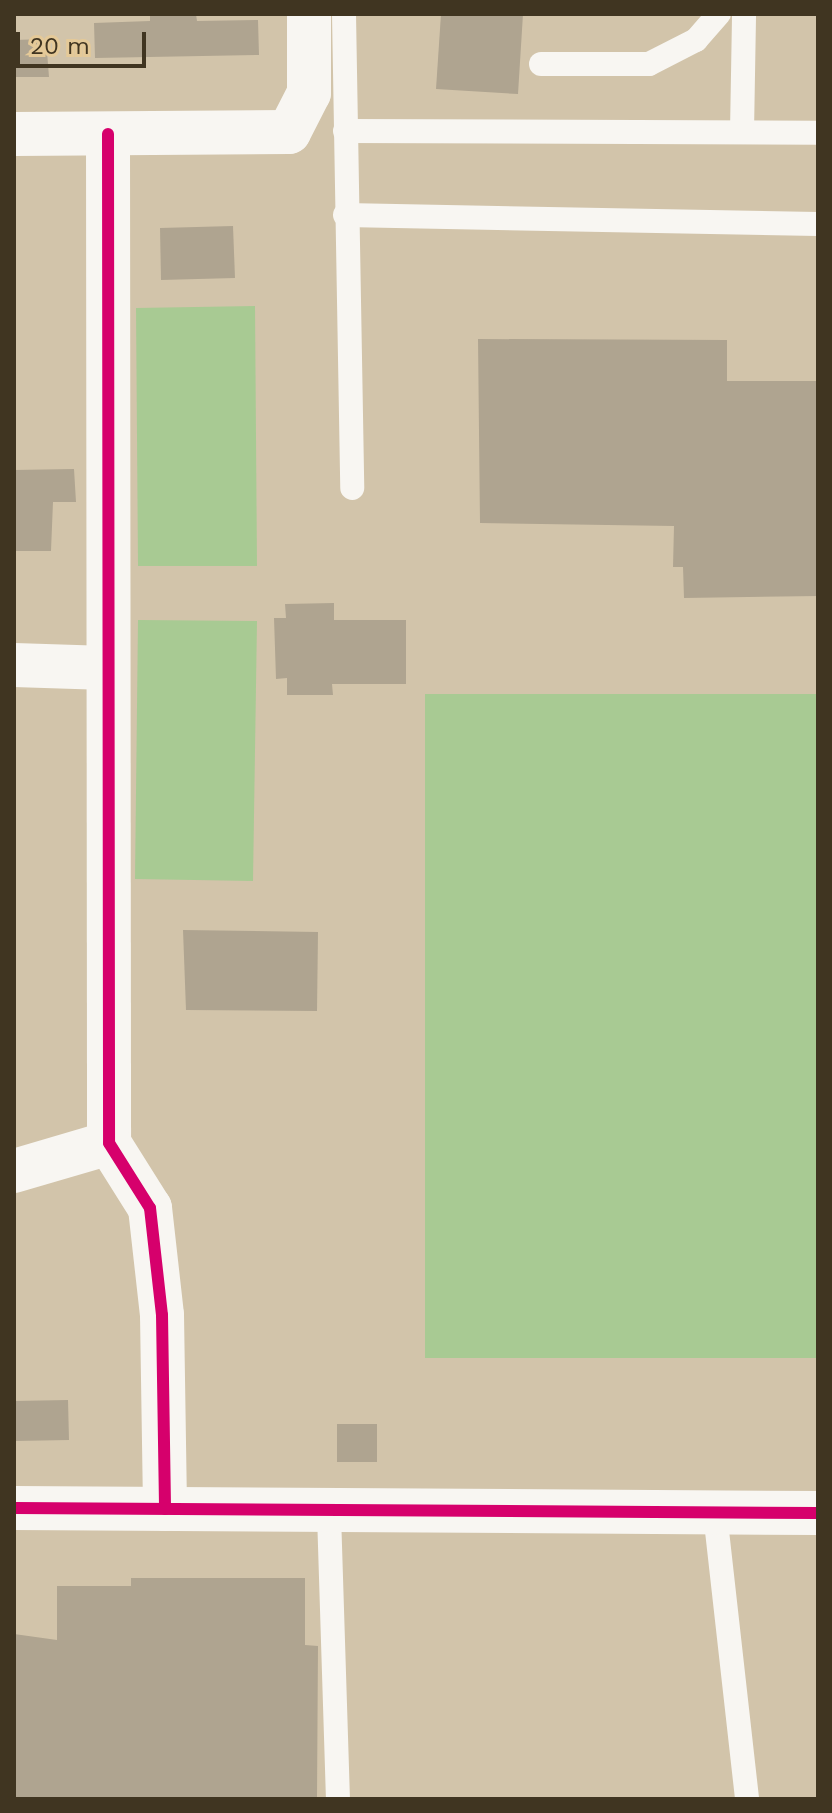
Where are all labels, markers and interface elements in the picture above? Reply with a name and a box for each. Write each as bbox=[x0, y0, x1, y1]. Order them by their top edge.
scale bar bbox=[20, 16, 150, 66]
text: 20 m bbox=[30, 32, 90, 60]

